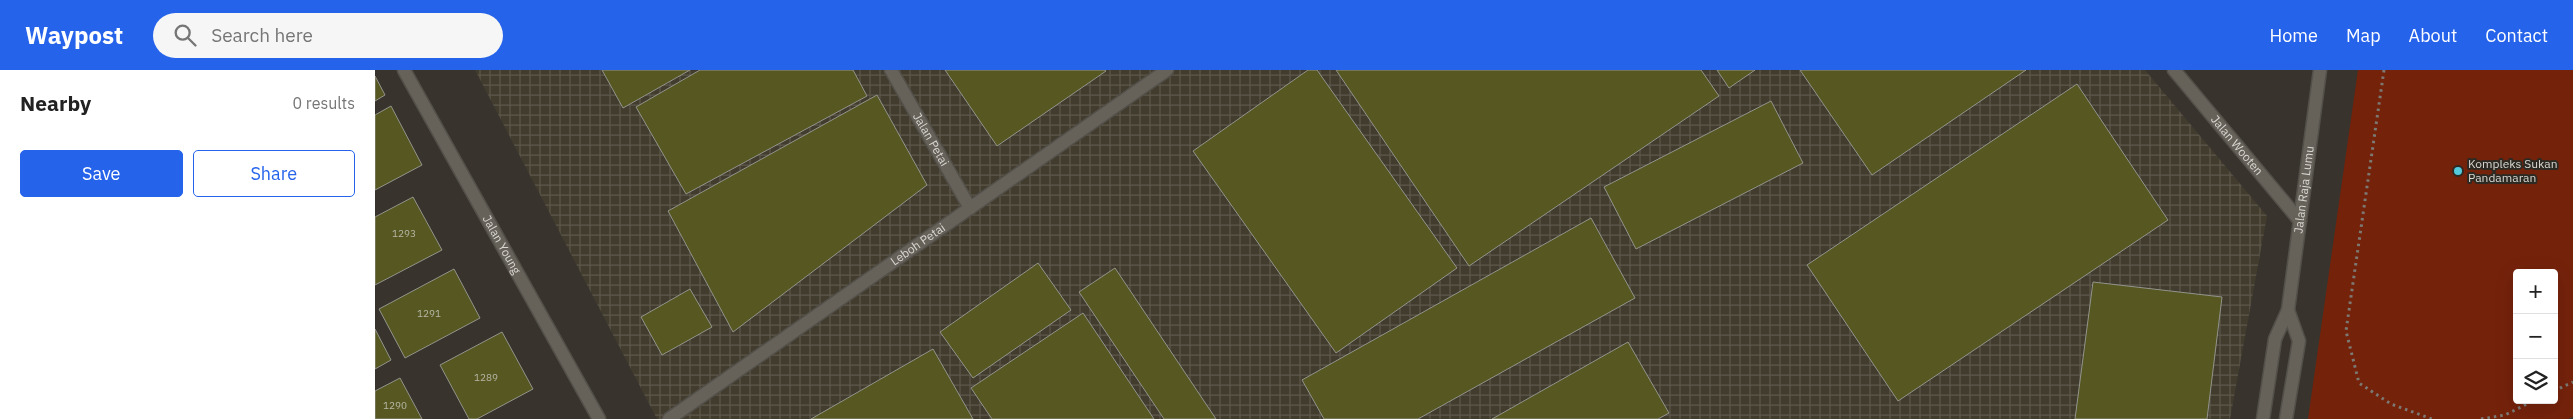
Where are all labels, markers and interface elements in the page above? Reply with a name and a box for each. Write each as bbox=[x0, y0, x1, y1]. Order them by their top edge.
search box bbox=[153, 13, 503, 58]
text: Waypost bbox=[25, 19, 123, 51]
icon: search bbox=[171, 21, 199, 49]
text: Search here bbox=[211, 23, 313, 47]
text: Home bbox=[2270, 24, 2318, 47]
text: Map bbox=[2346, 24, 2381, 47]
text: About bbox=[2409, 24, 2457, 47]
text: Contact bbox=[2485, 24, 2548, 47]
text: Nearby bbox=[20, 89, 91, 117]
text: 0 results bbox=[292, 93, 355, 113]
street label: Jalan Petai bbox=[910, 110, 952, 169]
street label: Jalan Wooten bbox=[2208, 112, 2266, 178]
street label: Jalan Raja Lumu bbox=[2290, 145, 2317, 234]
button: Save bbox=[20, 150, 183, 197]
button: Share bbox=[193, 150, 355, 197]
place label: Kompleks Sukan Pandamaran bbox=[2468, 156, 2557, 185]
marker: Kompleks Sukan Pandamaran bbox=[2452, 165, 2464, 177]
street label: Jalan Young bbox=[480, 212, 525, 277]
street label: Leboh Petai bbox=[887, 220, 948, 268]
house number: 1293 bbox=[392, 227, 416, 240]
map controls bbox=[2513, 269, 2558, 404]
button: + bbox=[2513, 269, 2558, 314]
house number: 1291 bbox=[417, 307, 441, 320]
button: − bbox=[2513, 314, 2558, 359]
button: layers bbox=[2513, 359, 2558, 404]
house number: 1289 bbox=[474, 371, 498, 384]
house number: 1290 bbox=[383, 399, 407, 412]

